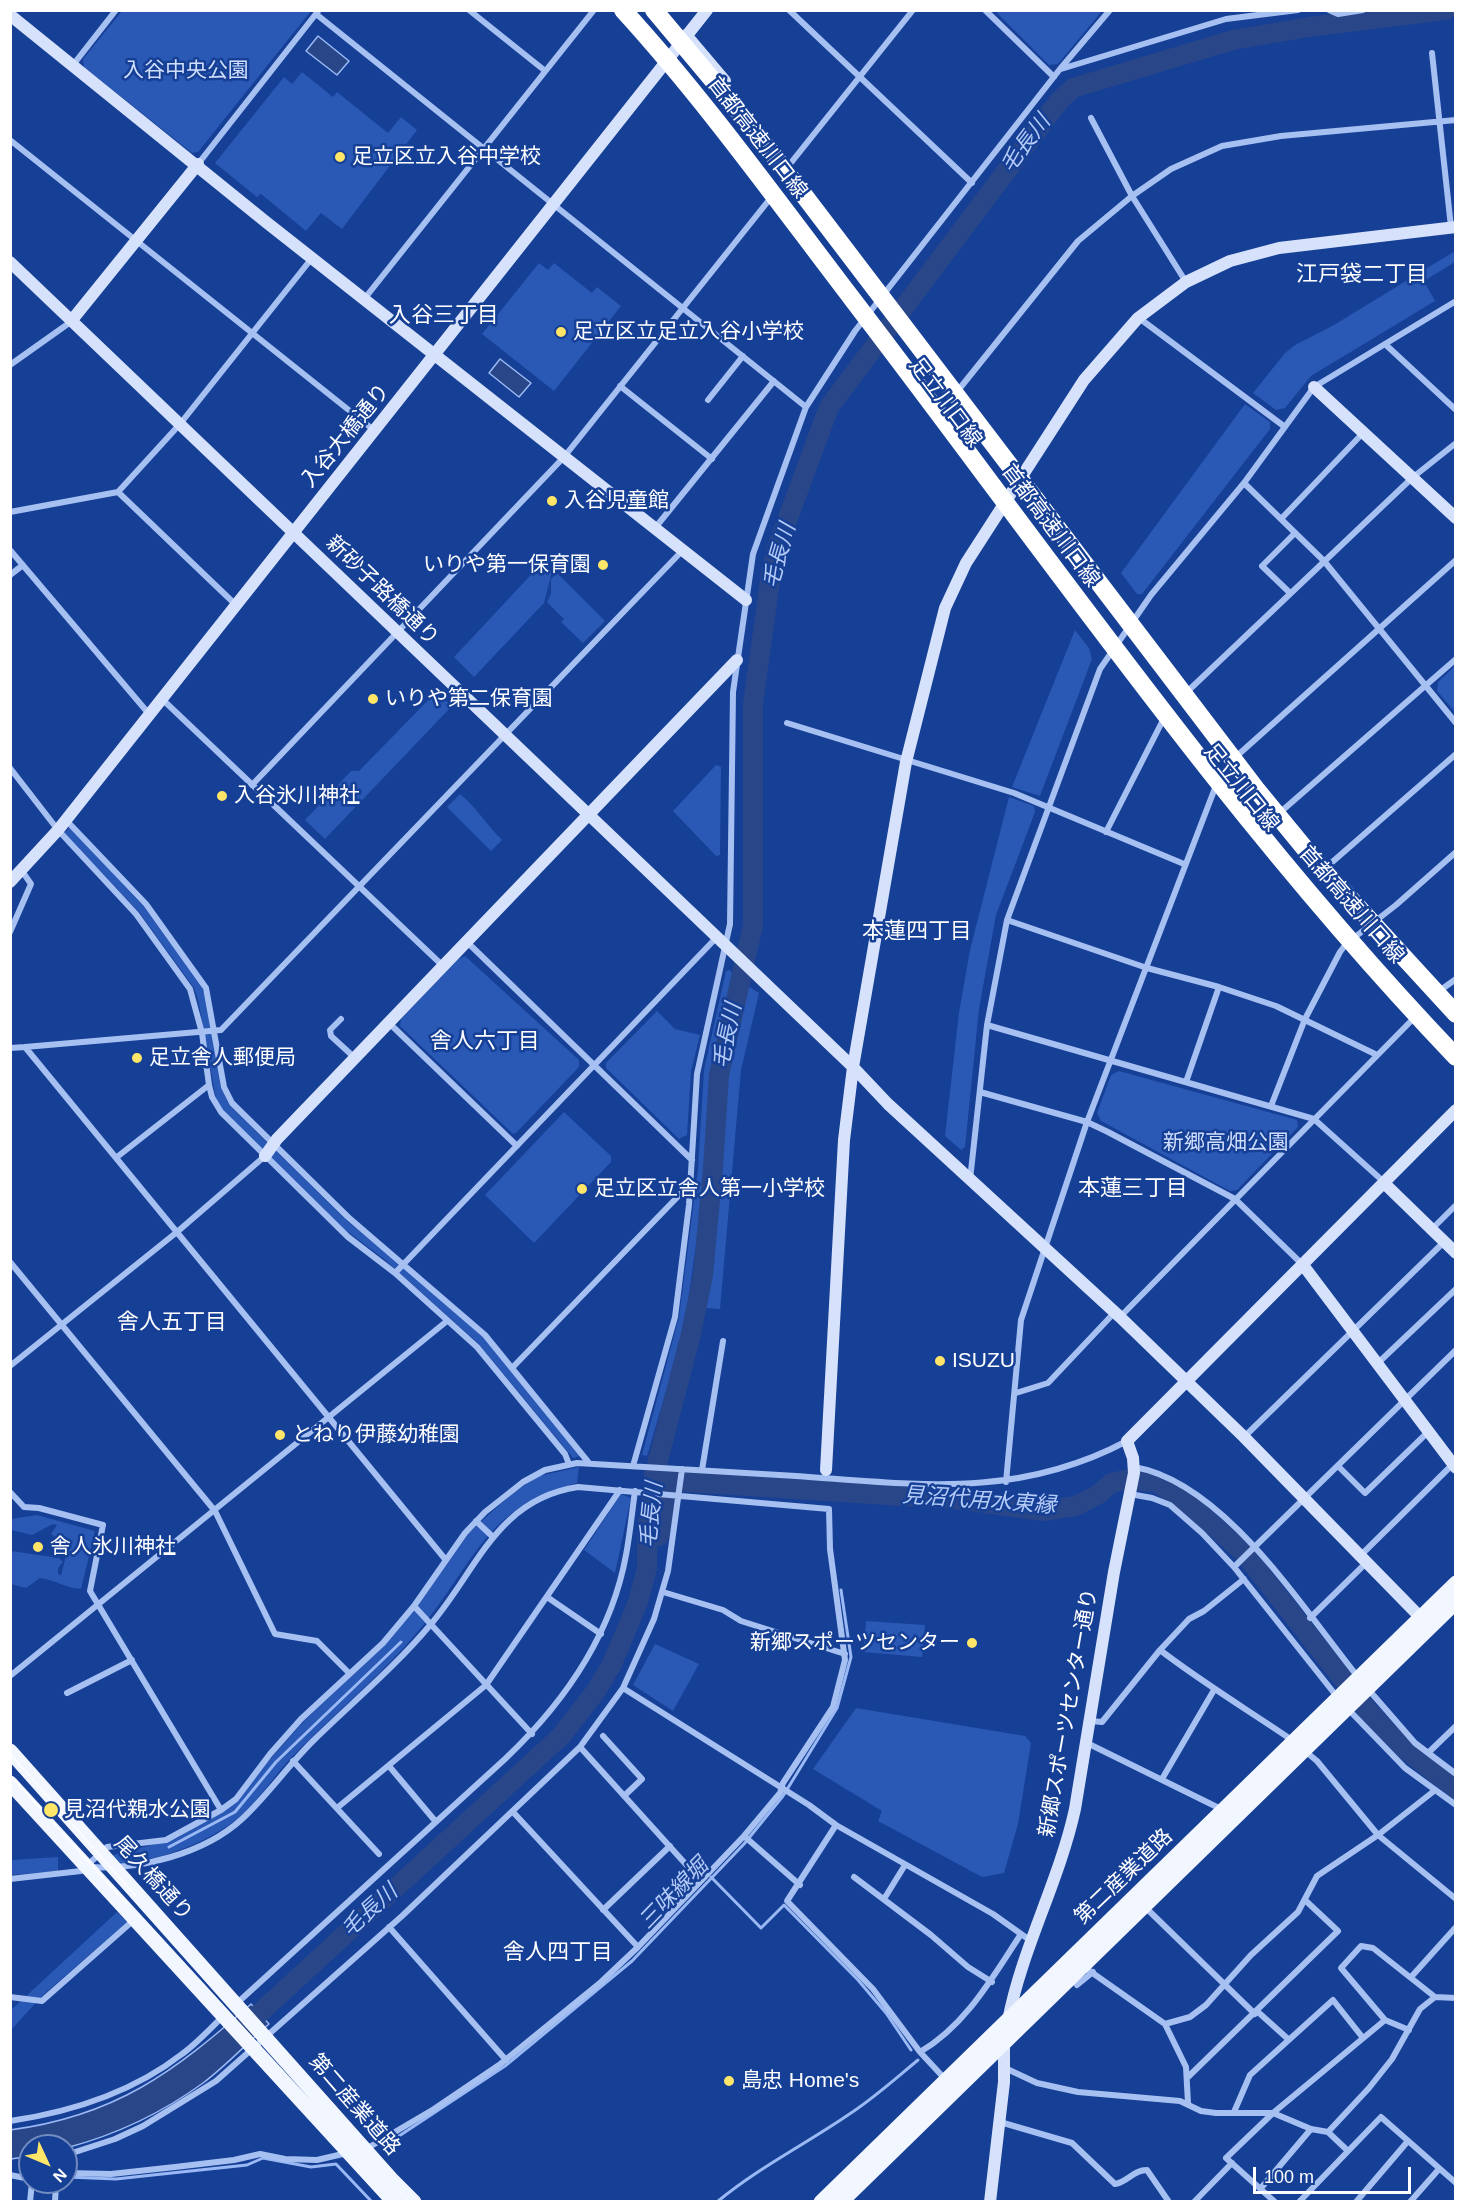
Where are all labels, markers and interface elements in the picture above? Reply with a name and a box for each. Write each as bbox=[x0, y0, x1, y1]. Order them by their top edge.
park label: 入谷中央公園 bbox=[123, 58, 249, 84]
street label: 首都高速川口線 bbox=[702, 72, 812, 204]
water label: 毛長川 bbox=[996, 110, 1056, 178]
place label: 足立区立入谷中学校 bbox=[352, 144, 541, 170]
marker: 足立区立入谷中学校 bbox=[333, 150, 347, 164]
district label: 江戸袋二丁目 bbox=[1296, 262, 1428, 288]
district label: 入谷三丁目 bbox=[389, 303, 499, 329]
place label: 足立区立足立入谷小学校 bbox=[573, 319, 804, 345]
marker: 足立区立足立入谷小学校 bbox=[554, 325, 568, 339]
street label: 足立川口線 bbox=[903, 353, 987, 453]
street label: 入谷大橋通り bbox=[297, 379, 395, 493]
street label: 首都高速川口線 bbox=[996, 460, 1104, 592]
place label: 入谷児童館 bbox=[564, 488, 669, 514]
marker: 入谷児童館 bbox=[545, 494, 559, 508]
water label: 毛長川 bbox=[758, 521, 802, 591]
street label: 新砂子路橋通り bbox=[320, 531, 444, 651]
place label: いりや第一保育園 bbox=[423, 552, 591, 578]
marker: いりや第一保育園 bbox=[596, 558, 610, 572]
place label: いりや第二保育園 bbox=[385, 686, 553, 712]
marker: いりや第二保育園 bbox=[366, 692, 380, 706]
street label: 足立川口線 bbox=[1198, 739, 1284, 837]
place label: 入谷氷川神社 bbox=[234, 783, 360, 809]
marker: 入谷氷川神社 bbox=[215, 789, 229, 803]
street label: 首都高速川口線 bbox=[1293, 841, 1409, 969]
district label: 本蓮四丁目 bbox=[862, 919, 972, 945]
water label: 毛長川 bbox=[708, 1001, 748, 1071]
district label: 舎人六丁目 bbox=[430, 1029, 540, 1055]
place label: 足立舎人郵便局 bbox=[149, 1045, 296, 1071]
marker: 足立舎人郵便局 bbox=[130, 1051, 144, 1065]
park label: 新郷高畑公園 bbox=[1163, 1130, 1289, 1156]
place label: 足立区立舎人第一小学校 bbox=[594, 1176, 825, 1202]
district label: 本蓮三丁目 bbox=[1078, 1176, 1188, 1202]
marker: 足立区立舎人第一小学校 bbox=[575, 1182, 589, 1196]
district label: 舎人五丁目 bbox=[117, 1310, 227, 1336]
place label: ISUZU bbox=[952, 1348, 1015, 1374]
marker: ISUZU bbox=[933, 1354, 947, 1368]
place label: とねり伊藤幼稚園 bbox=[292, 1422, 460, 1448]
marker: とねり伊藤幼稚園 bbox=[273, 1428, 287, 1442]
water label: 毛長川 bbox=[635, 1481, 669, 1549]
water label: 見沼代用水東縁 bbox=[901, 1482, 1057, 1520]
place label: 舎人氷川神社 bbox=[50, 1534, 176, 1560]
marker: 舎人氷川神社 bbox=[31, 1540, 45, 1554]
street label: 新郷スポーツセンター通り bbox=[1035, 1587, 1103, 1839]
place label: 新郷スポーツセンター bbox=[750, 1630, 960, 1656]
marker: 新郷スポーツセンター bbox=[965, 1636, 979, 1650]
place label: 見沼代親水公園 bbox=[64, 1797, 211, 1823]
marker: 見沼代親水公園 bbox=[42, 1801, 60, 1819]
street label: 第二産業道路 bbox=[1070, 1824, 1178, 1930]
street label: 尾久橋通り bbox=[109, 1832, 197, 1926]
water label: 三味線堀 bbox=[634, 1853, 714, 1935]
water label: 毛長川 bbox=[337, 1879, 403, 1943]
district label: 舎人四丁目 bbox=[503, 1940, 613, 1966]
street label: 第二産業道路 bbox=[303, 2049, 405, 2161]
place label: 島忠 Home's bbox=[741, 2068, 859, 2094]
marker: 島忠 Home's bbox=[722, 2074, 736, 2088]
north arrow bbox=[18, 2134, 78, 2194]
scale bar bbox=[1256, 2155, 1414, 2193]
text: N bbox=[50, 2165, 70, 2186]
text: 100 m bbox=[1264, 2167, 1314, 2187]

